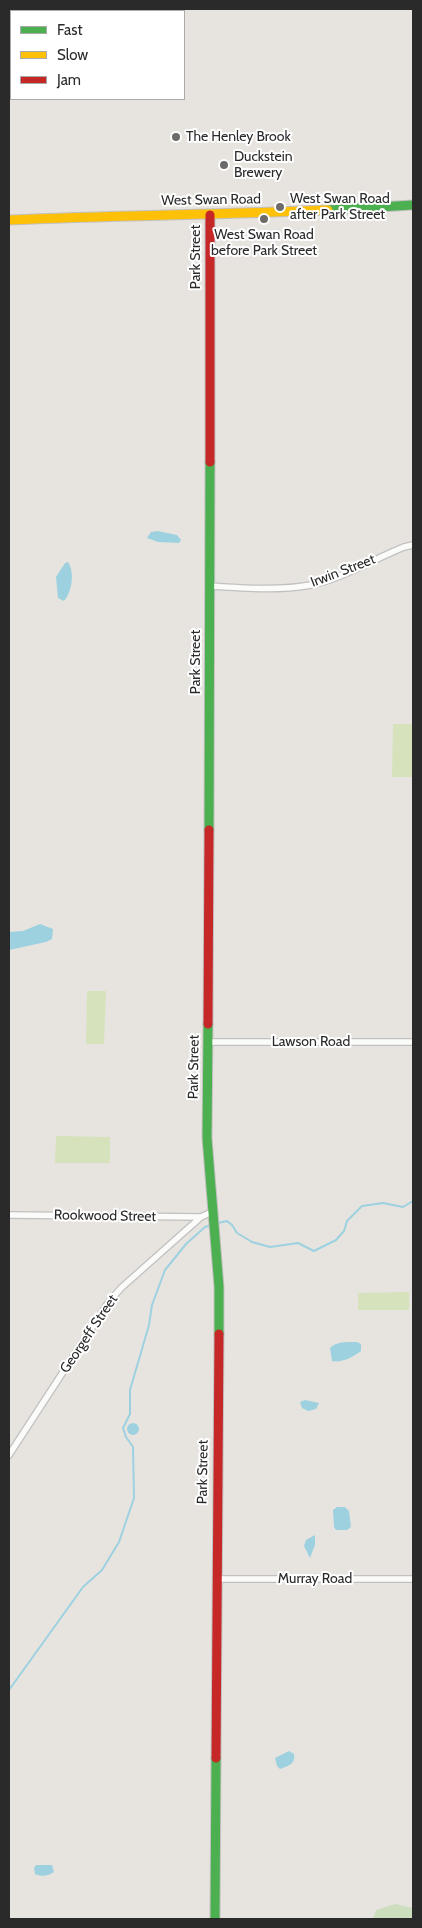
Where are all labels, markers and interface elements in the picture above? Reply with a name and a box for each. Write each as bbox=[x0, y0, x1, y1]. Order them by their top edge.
legend bbox=[10, 10, 185, 100]
text: Fast bbox=[57, 21, 82, 39]
text: Slow bbox=[57, 46, 88, 64]
text: Jam bbox=[57, 71, 81, 89]
place label: The Henley Brook bbox=[186, 129, 291, 145]
marker: The Henley Brook bbox=[170, 131, 182, 143]
place label: Duckstein Brewery bbox=[234, 149, 292, 182]
marker: Duckstein Brewery bbox=[218, 159, 230, 171]
street label: West Swan Road bbox=[161, 191, 261, 209]
place label: West Swan Road after Park Street bbox=[290, 191, 390, 223]
marker: West Swan Road after Park Street bbox=[274, 201, 286, 213]
marker: West Swan Road before Park Street bbox=[258, 213, 270, 225]
street label: Park Street bbox=[188, 225, 204, 289]
place label: West Swan Road before Park Street bbox=[211, 227, 317, 260]
street label: Irwin Street bbox=[308, 551, 378, 591]
street label: Park Street bbox=[188, 630, 204, 694]
street label: Lawson Road bbox=[272, 1034, 350, 1050]
street label: Park Street bbox=[185, 1035, 203, 1099]
street label: Rookwood Street bbox=[54, 1207, 156, 1225]
street label: Georgeff Street bbox=[57, 1292, 121, 1376]
street label: Park Street bbox=[194, 1440, 212, 1504]
street label: Murray Road bbox=[278, 1571, 352, 1587]

